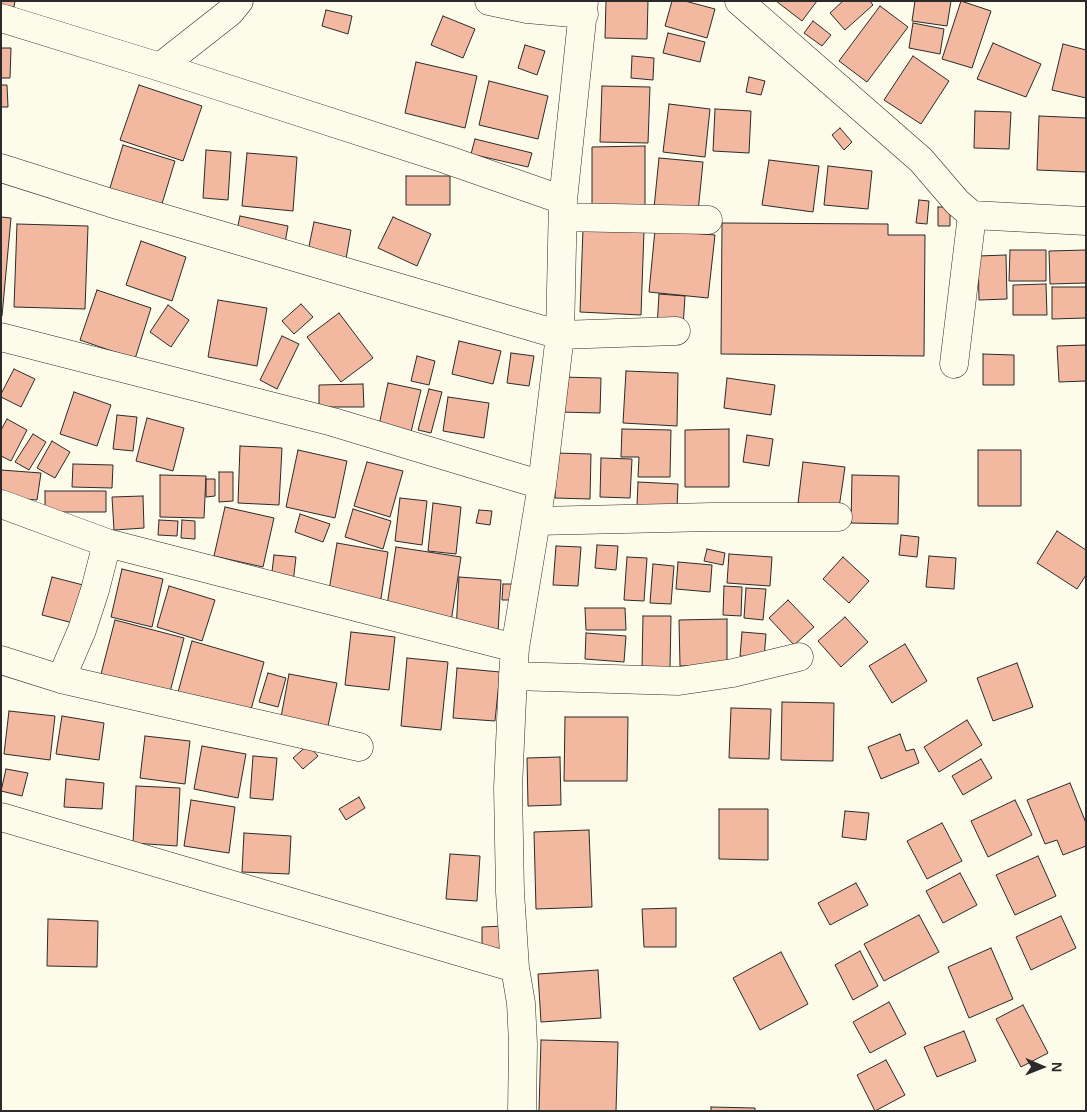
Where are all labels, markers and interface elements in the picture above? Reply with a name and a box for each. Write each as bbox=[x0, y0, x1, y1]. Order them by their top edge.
north arrow bbox=[1017, 1042, 1067, 1092]
text: N bbox=[1049, 1062, 1065, 1072]

